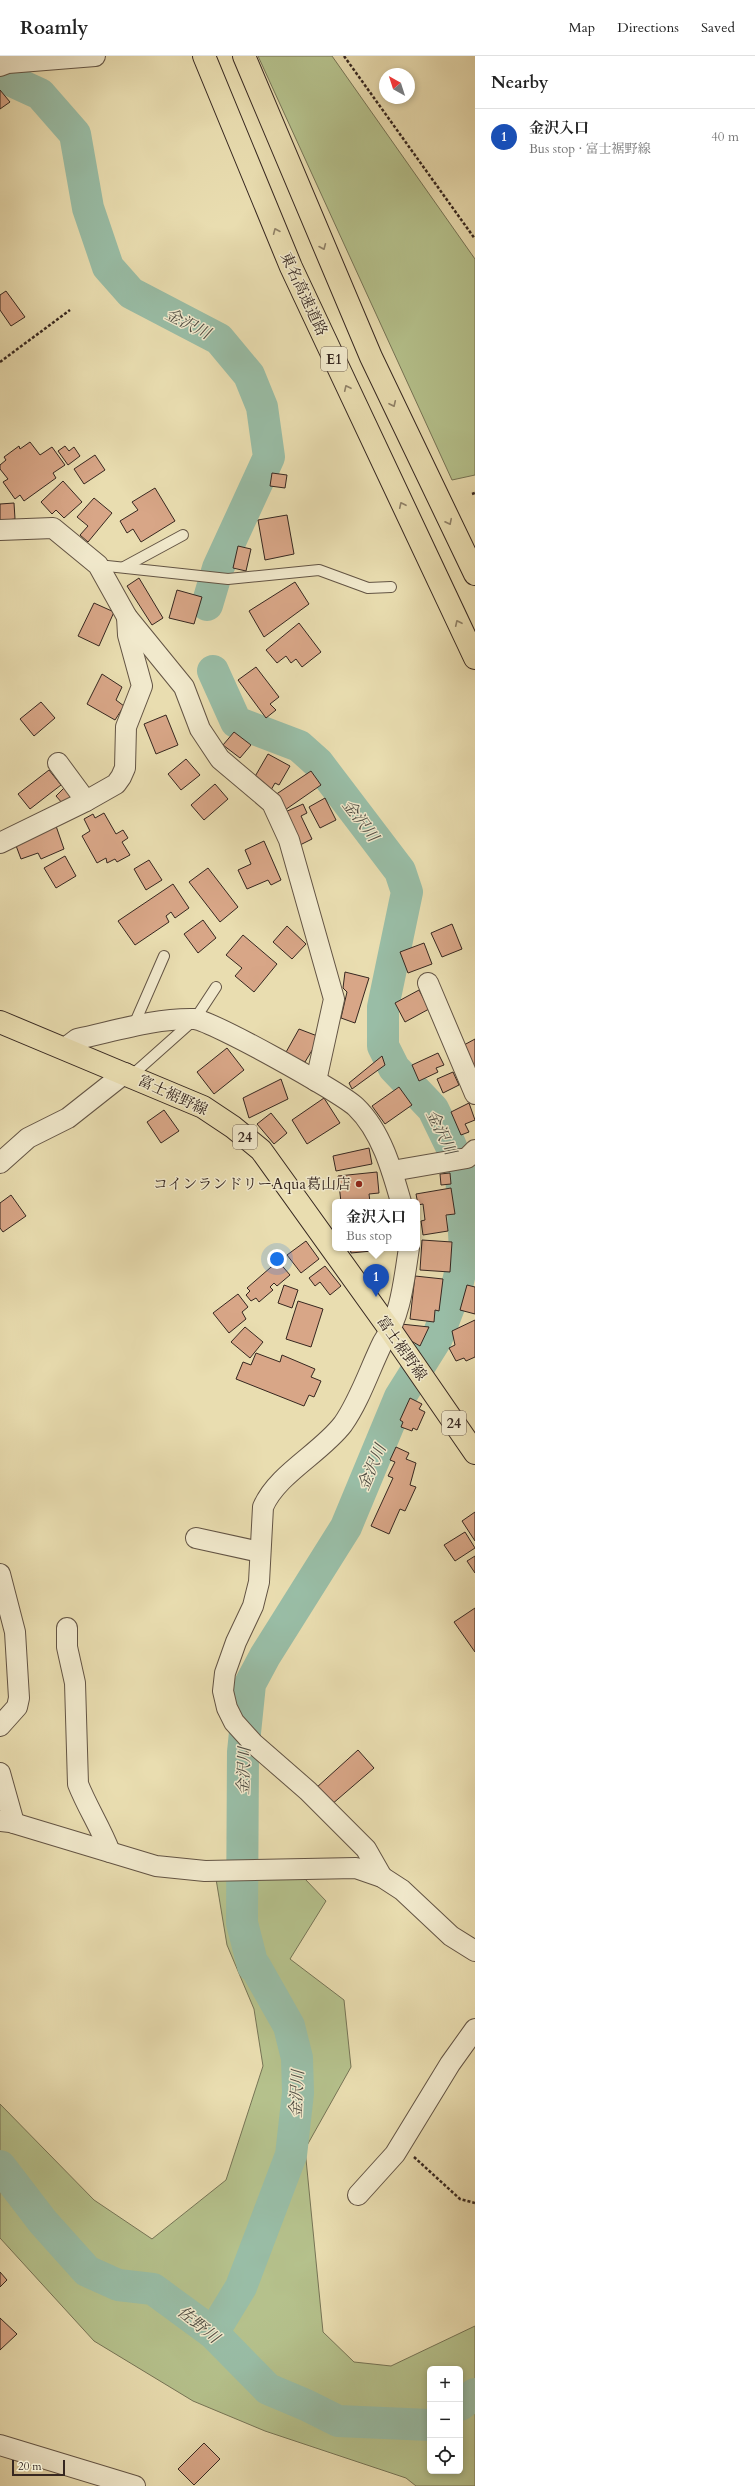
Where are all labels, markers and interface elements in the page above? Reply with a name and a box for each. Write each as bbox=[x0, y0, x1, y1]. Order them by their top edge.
text: Roamly bbox=[20, 15, 88, 41]
text: Map bbox=[569, 18, 595, 37]
text: Directions bbox=[617, 18, 679, 37]
text: Saved bbox=[701, 18, 735, 37]
north arrow bbox=[379, 68, 415, 104]
text: Nearby bbox=[491, 71, 548, 94]
text: 金沢入口 bbox=[529, 118, 589, 138]
text: 1 bbox=[501, 128, 507, 146]
text: 40 m bbox=[711, 128, 739, 146]
text: Bus stop · 富士裾野線 bbox=[529, 140, 651, 158]
one-way arrow bbox=[272, 228, 280, 235]
one-way arrow bbox=[319, 243, 327, 250]
street label: 東名高速道路 bbox=[276, 249, 332, 339]
water label: 金沢川 bbox=[161, 303, 216, 345]
road number: E1 bbox=[321, 347, 347, 371]
one-way arrow bbox=[344, 384, 352, 392]
one-way arrow bbox=[388, 400, 396, 407]
one-way arrow bbox=[399, 502, 407, 510]
one-way arrow bbox=[444, 517, 452, 525]
one-way arrow bbox=[455, 620, 463, 627]
water label: 金沢川 bbox=[337, 795, 385, 848]
street label: 富士裾野線 bbox=[135, 1070, 211, 1120]
water label: 金沢川 bbox=[421, 1106, 462, 1161]
road number: 24 bbox=[233, 1125, 257, 1149]
place label: コインランドリーAqua葛山店 bbox=[153, 1174, 351, 1194]
marker: コインランドリーAqua葛山店 bbox=[354, 1179, 364, 1189]
popup bbox=[332, 1199, 420, 1251]
text: 金沢入口 bbox=[346, 1207, 406, 1227]
text: Bus stop bbox=[346, 1227, 392, 1245]
your location bbox=[267, 1249, 287, 1269]
pin: 1 bbox=[363, 1264, 389, 1297]
street label: 富士裾野線 bbox=[372, 1312, 432, 1384]
road number: 24 bbox=[442, 1411, 466, 1435]
water label: 金沢川 bbox=[352, 1439, 392, 1494]
water label: 金沢川 bbox=[232, 1745, 256, 1795]
water label: 金沢川 bbox=[285, 2068, 309, 2119]
water label: 佐野川 bbox=[173, 2301, 225, 2350]
map controls bbox=[427, 2366, 463, 2474]
button: + bbox=[427, 2366, 463, 2402]
button: − bbox=[427, 2402, 463, 2438]
button: locate bbox=[427, 2438, 463, 2474]
scale bar bbox=[12, 2458, 65, 2477]
text: 20 m bbox=[18, 2459, 42, 2474]

